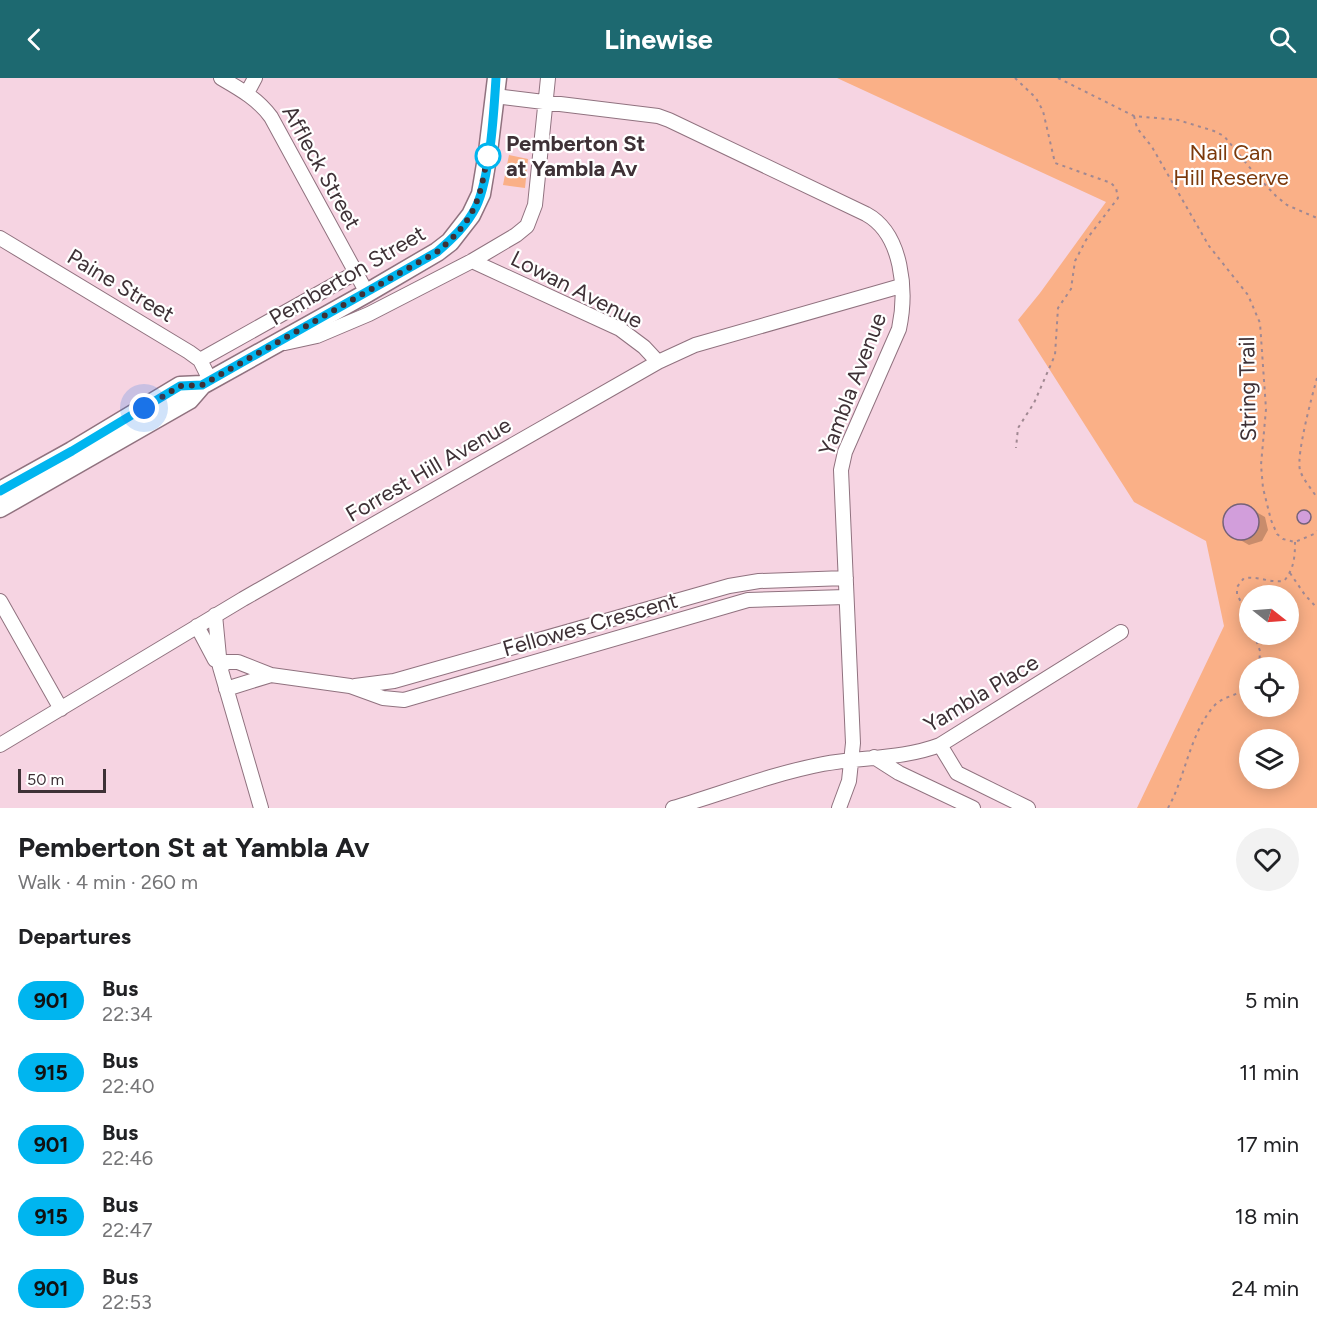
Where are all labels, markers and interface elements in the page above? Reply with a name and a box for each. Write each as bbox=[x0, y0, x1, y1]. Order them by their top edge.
icon: back bbox=[18, 23, 51, 56]
text: Linewise bbox=[604, 23, 713, 56]
icon: search bbox=[1266, 23, 1299, 56]
street label: Affleck Street bbox=[276, 101, 367, 234]
place label: Pemberton St at Yambla Av bbox=[506, 130, 646, 182]
park label: Nail Can Hill Reserve bbox=[1173, 139, 1289, 191]
marker: Pemberton St at Yambla Av bbox=[475, 143, 501, 169]
street label: Pemberton Street bbox=[264, 220, 430, 331]
street label: Paine Street bbox=[62, 243, 179, 328]
street label: Lowan Avenue bbox=[506, 245, 647, 334]
street label: Yambla Avenue bbox=[813, 309, 892, 459]
street label: String Trail bbox=[1233, 336, 1262, 442]
your location bbox=[129, 393, 159, 423]
street label: Forrest Hill Avenue bbox=[341, 411, 516, 528]
north arrow bbox=[1239, 585, 1299, 645]
map controls bbox=[1239, 585, 1299, 789]
street label: Fellowes Crescent bbox=[500, 587, 681, 662]
street label: Yambla Place bbox=[919, 649, 1044, 738]
button: locate bbox=[1239, 657, 1299, 717]
button: layers bbox=[1239, 729, 1299, 789]
scale bar bbox=[18, 766, 106, 794]
text: 50 m bbox=[27, 770, 64, 789]
button: heart bbox=[1236, 828, 1299, 891]
text: Pemberton St at Yambla Av bbox=[18, 830, 370, 864]
text: Walk · 4 min · 260 m bbox=[18, 870, 198, 894]
text: Departures bbox=[18, 923, 131, 950]
text: Bus bbox=[102, 975, 138, 1002]
text: 5 min bbox=[1245, 987, 1299, 1014]
text: 901 bbox=[34, 988, 68, 1013]
text: 22:34 bbox=[102, 1002, 153, 1026]
text: Bus bbox=[102, 1047, 138, 1074]
text: 11 min bbox=[1239, 1059, 1299, 1086]
text: 915 bbox=[34, 1060, 68, 1085]
text: 22:40 bbox=[102, 1074, 155, 1098]
text: Bus bbox=[102, 1119, 138, 1146]
text: 17 min bbox=[1237, 1131, 1299, 1158]
text: 901 bbox=[34, 1132, 68, 1157]
text: 22:46 bbox=[102, 1146, 153, 1170]
text: Bus bbox=[102, 1191, 138, 1218]
text: 18 min bbox=[1235, 1203, 1299, 1230]
text: 915 bbox=[34, 1204, 68, 1229]
text: 22:47 bbox=[102, 1218, 153, 1242]
text: Bus bbox=[102, 1263, 138, 1290]
text: 24 min bbox=[1232, 1275, 1299, 1302]
text: 901 bbox=[34, 1276, 68, 1301]
text: 22:53 bbox=[102, 1290, 152, 1314]

